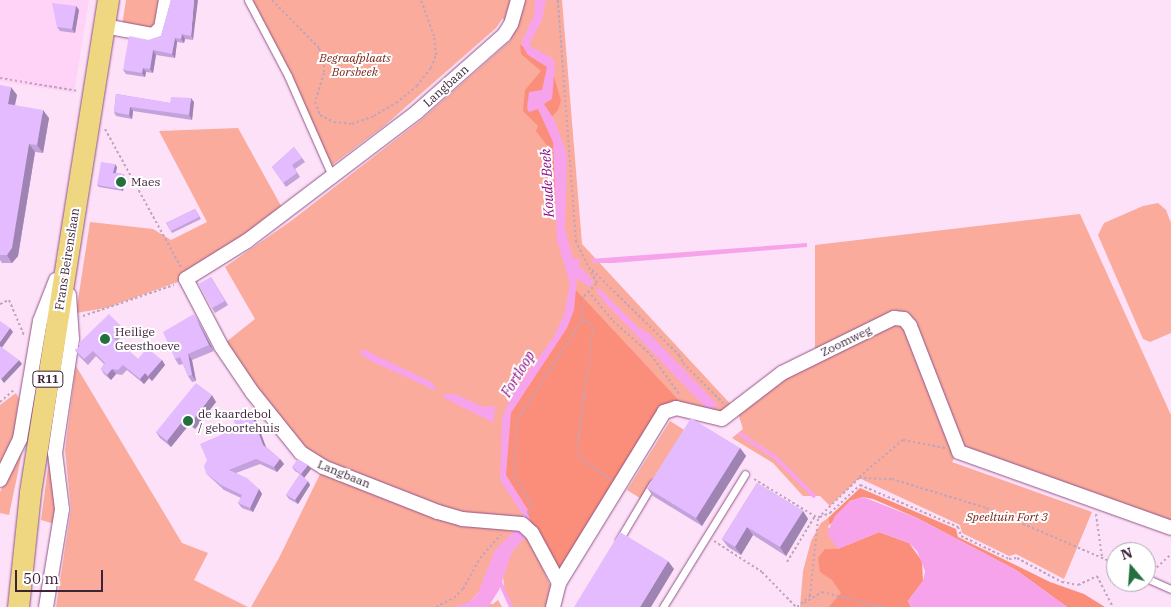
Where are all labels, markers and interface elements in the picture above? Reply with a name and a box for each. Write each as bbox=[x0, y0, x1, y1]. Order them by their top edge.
park label: Begraafplaats Borsbeek bbox=[319, 51, 391, 79]
street label: Langbaan bbox=[420, 62, 472, 110]
water label: Koude Beek bbox=[537, 148, 557, 218]
place label: Maes bbox=[131, 175, 160, 189]
marker: Maes bbox=[115, 176, 127, 188]
street label: Frans Beirenslaan bbox=[52, 207, 82, 311]
street label: Zoomweg bbox=[818, 323, 874, 359]
place label: Heilige Geesthoeve bbox=[115, 325, 180, 353]
marker: Heilige Geesthoeve bbox=[99, 333, 111, 345]
water label: Fortloop bbox=[498, 348, 538, 400]
road number: R11 bbox=[32, 370, 64, 388]
place label: de kaardebol / geboortehuis bbox=[198, 407, 280, 435]
marker: de kaardebol / geboortehuis bbox=[182, 415, 194, 427]
street label: Langbaan bbox=[315, 457, 373, 491]
park label: Speeltuin Fort 3 bbox=[966, 510, 1048, 524]
north arrow bbox=[1106, 542, 1156, 592]
text: N bbox=[1119, 543, 1135, 564]
scale bar bbox=[18, 560, 105, 592]
text: 50 m bbox=[23, 569, 59, 588]

